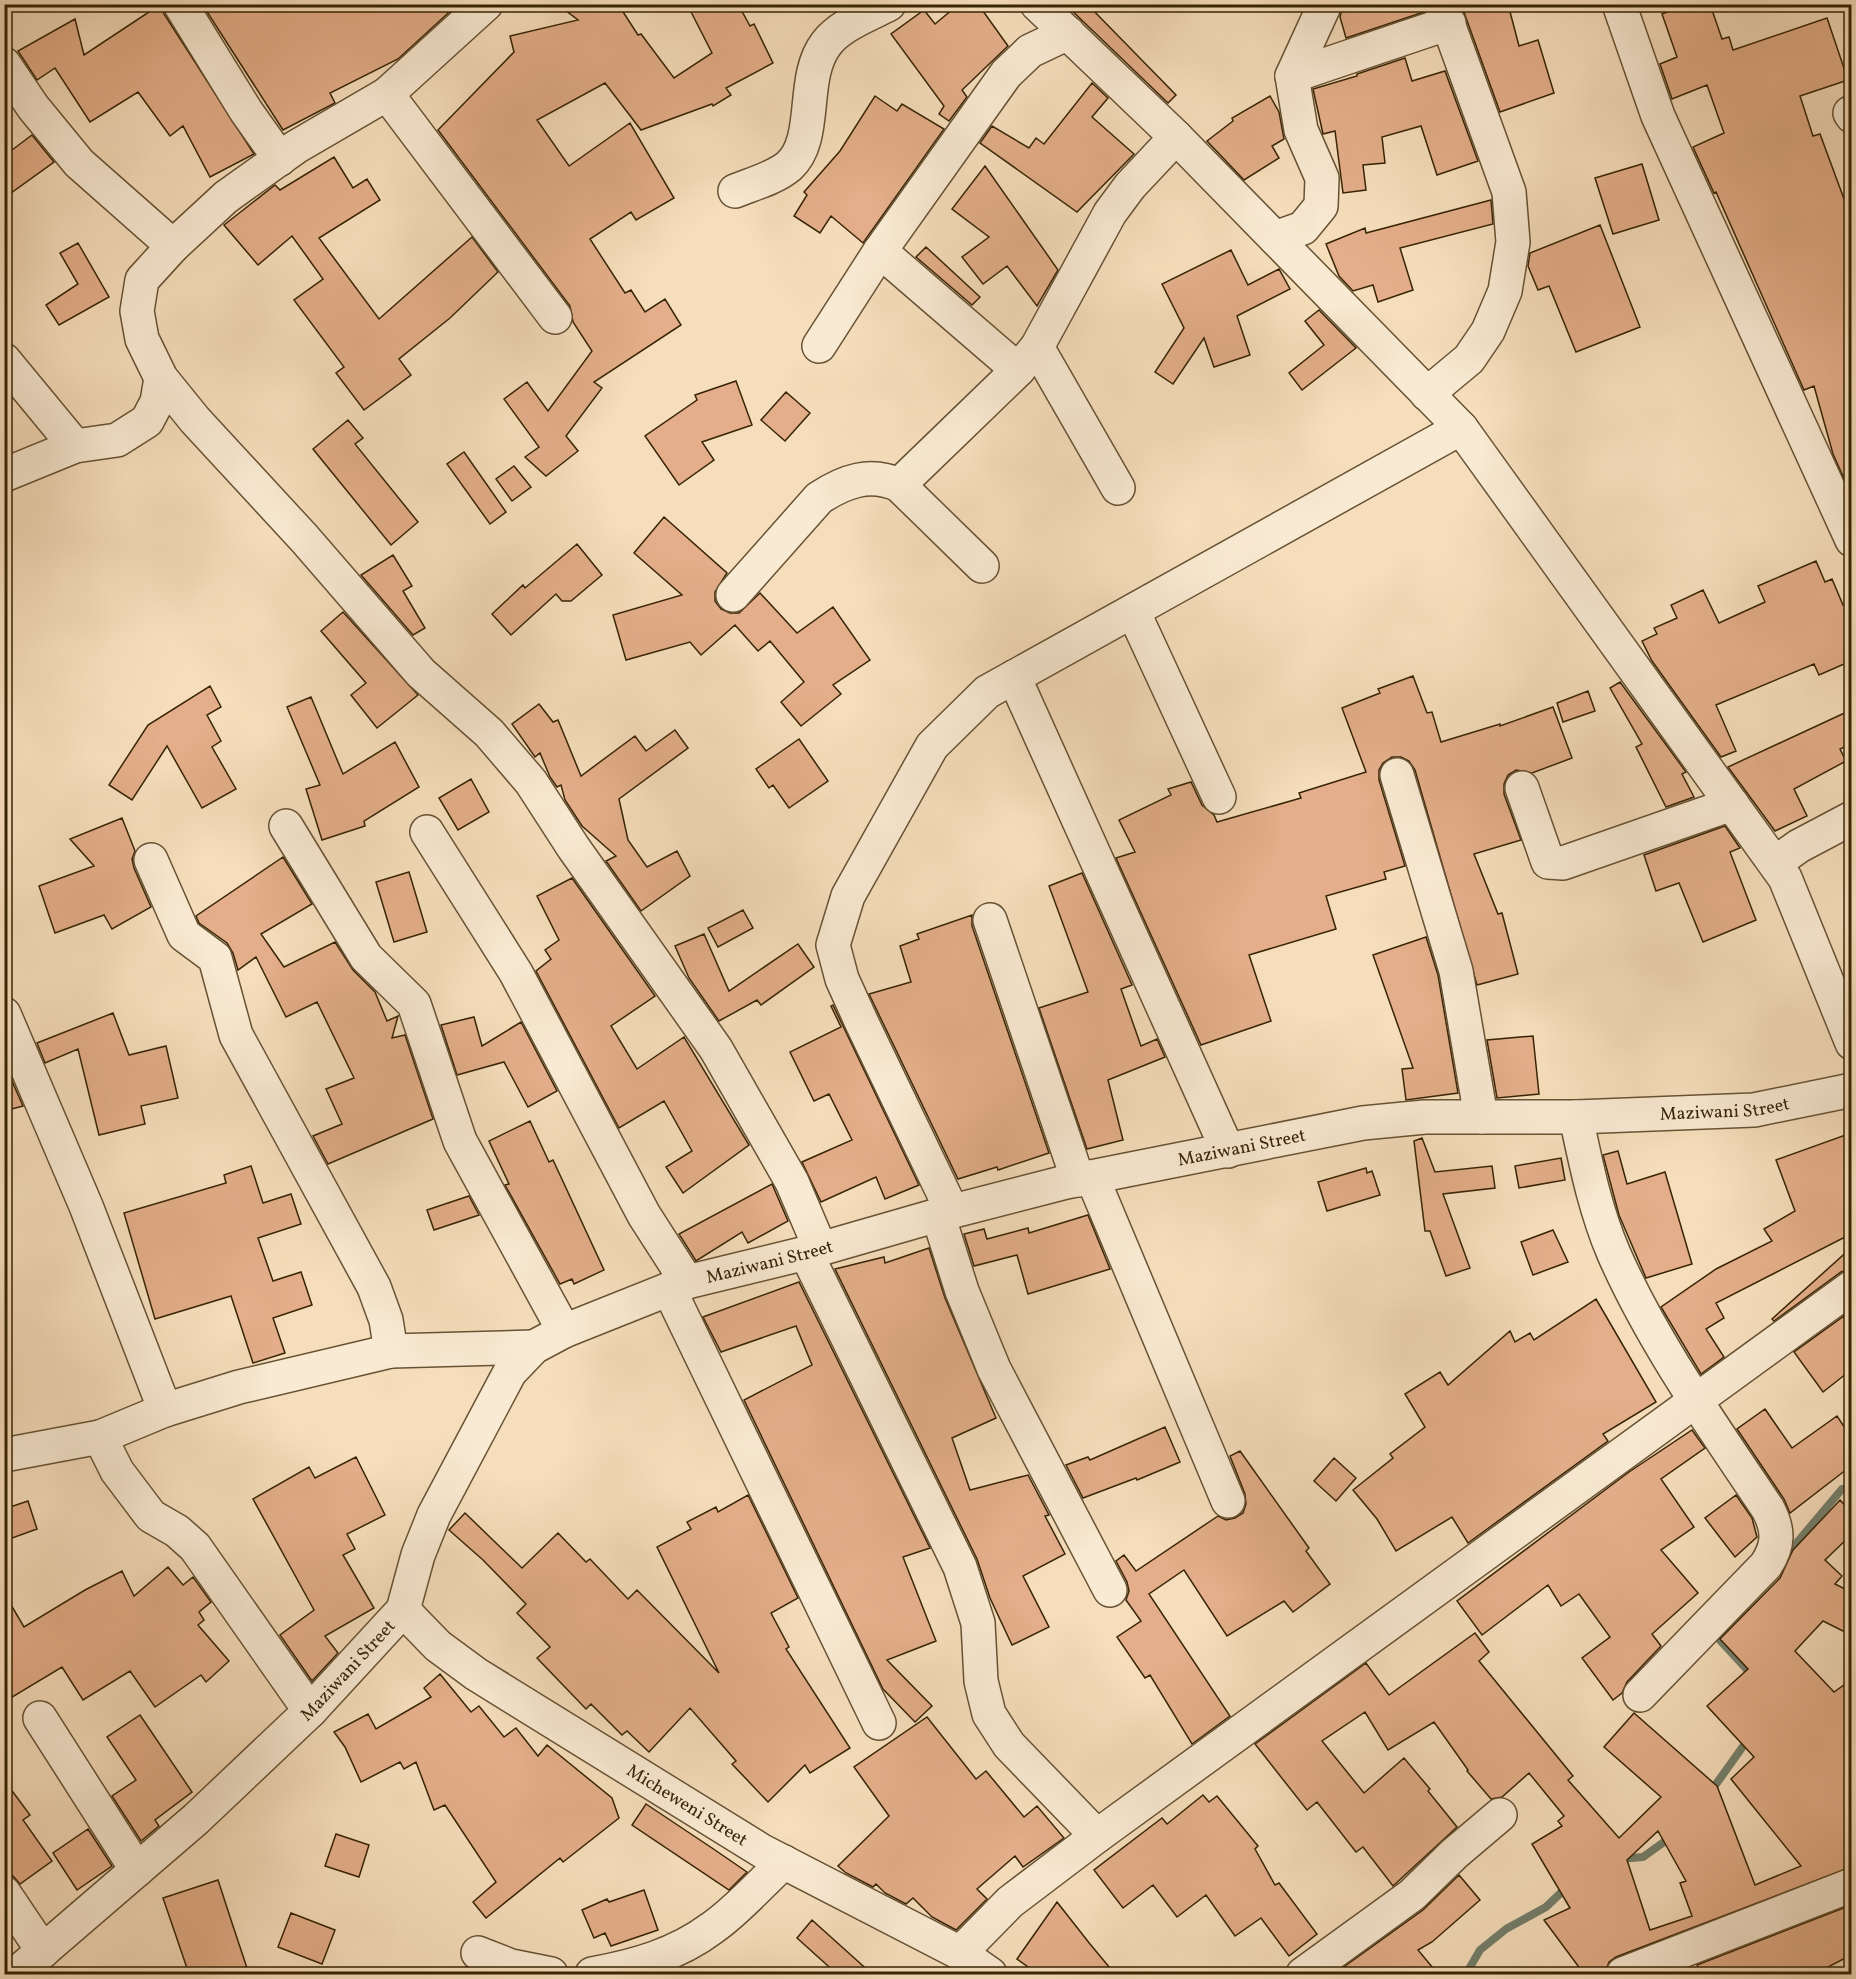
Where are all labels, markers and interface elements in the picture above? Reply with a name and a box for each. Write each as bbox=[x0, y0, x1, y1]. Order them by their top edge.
street label: Maziwani Street bbox=[1659, 1092, 1792, 1128]
street label: Maziwani Street bbox=[1176, 1124, 1308, 1174]
street label: Maziwani Street bbox=[704, 1235, 836, 1291]
street label: Maziwani Street bbox=[295, 1615, 402, 1728]
street label: Micheweni Street bbox=[621, 1759, 752, 1853]

